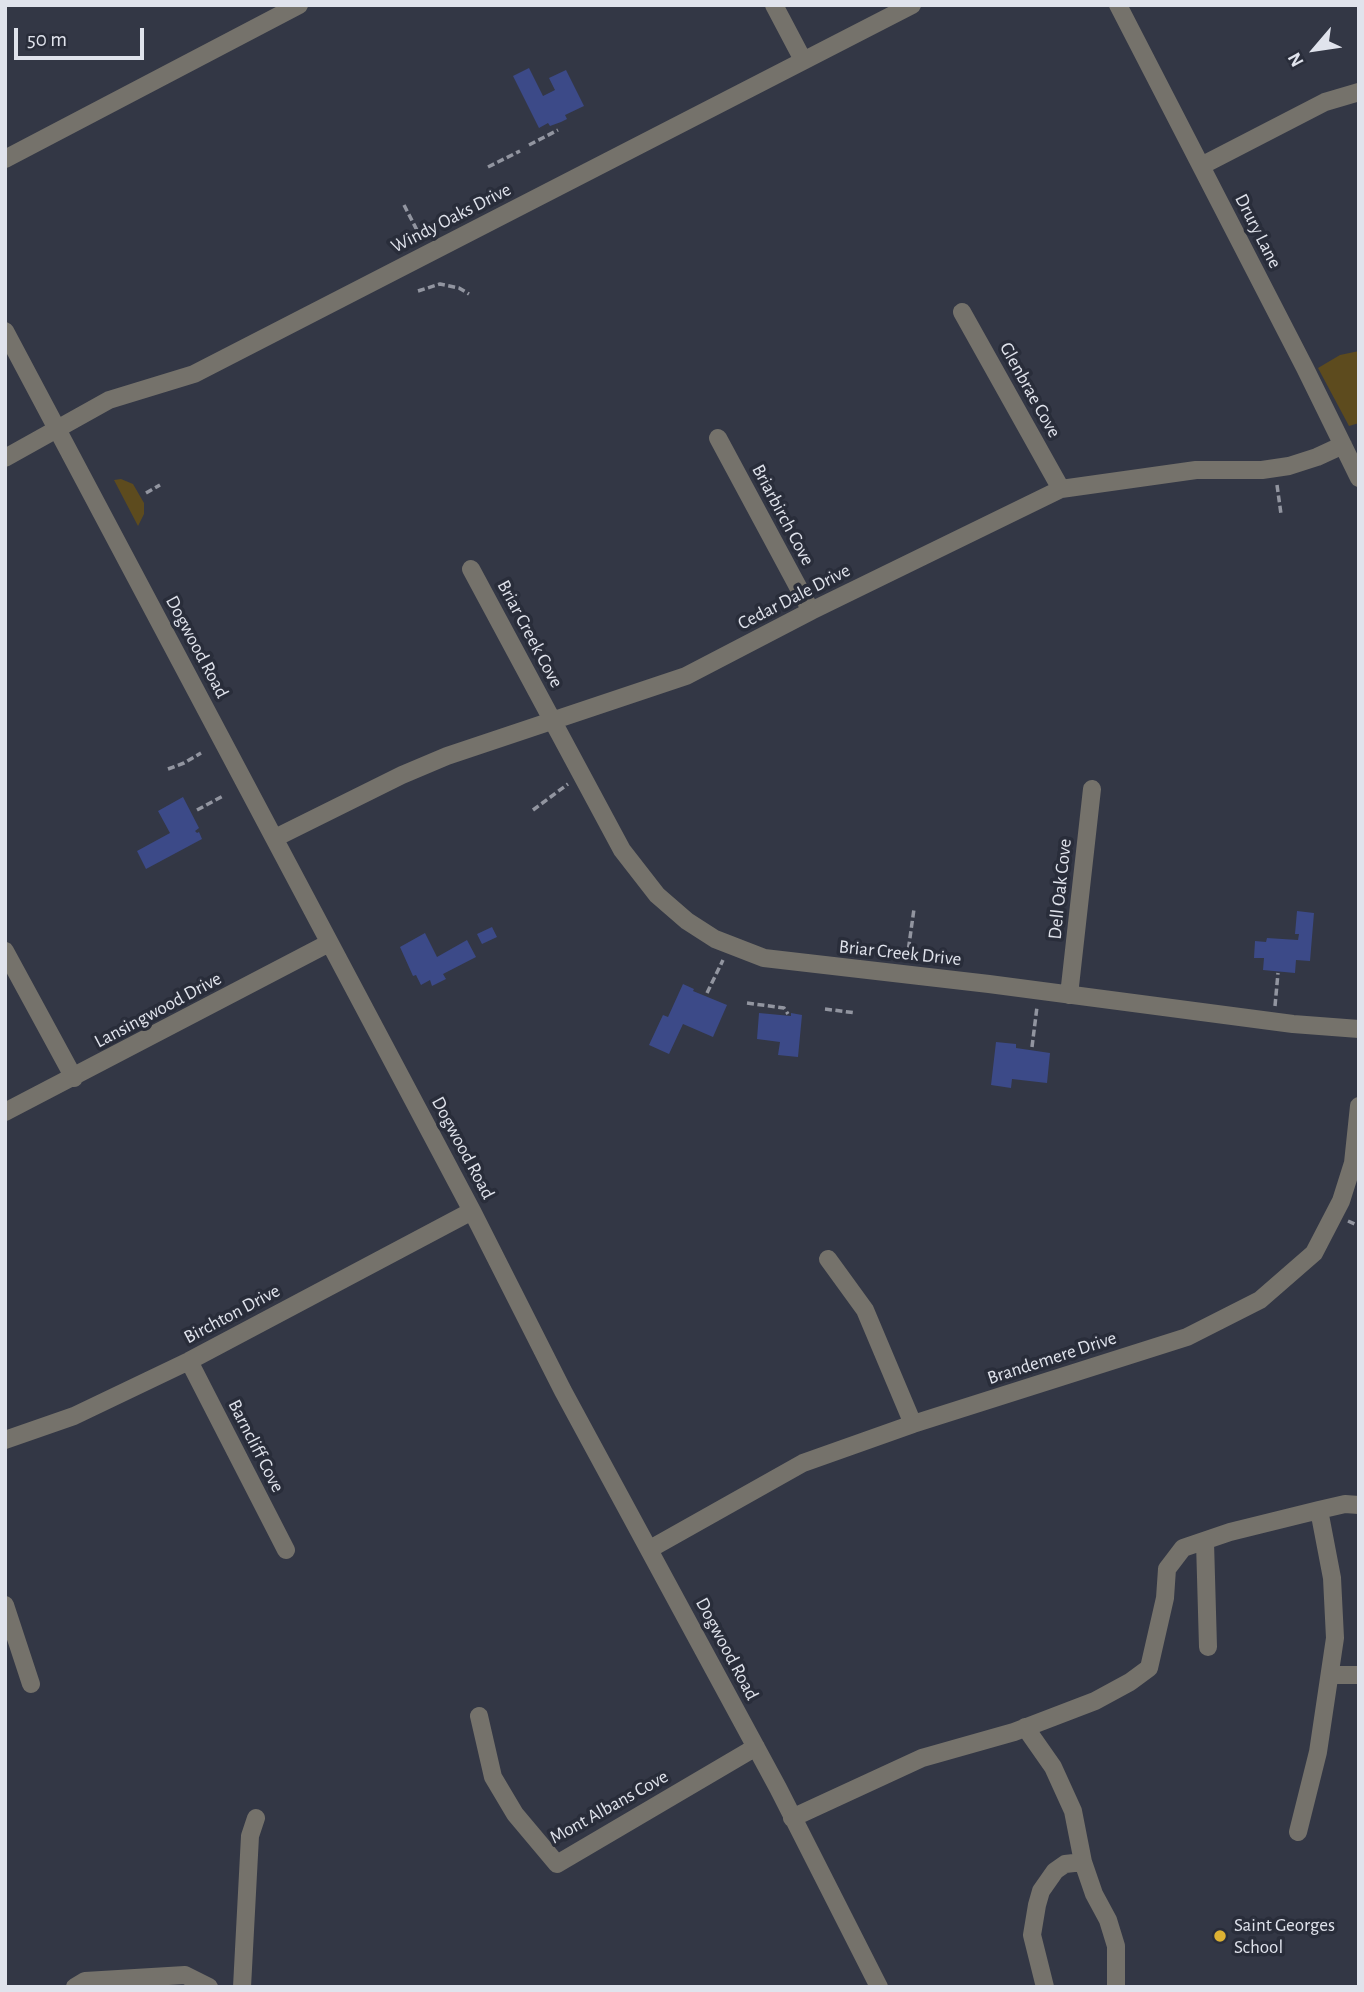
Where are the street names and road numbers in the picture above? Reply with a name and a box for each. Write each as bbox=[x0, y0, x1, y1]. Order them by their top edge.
street label: Windy Oaks Drive bbox=[387, 178, 515, 258]
street label: Drury Lane bbox=[1230, 190, 1286, 272]
street label: Glenbrae Cove bbox=[994, 338, 1066, 442]
street label: Briarbirch Cove bbox=[747, 460, 819, 570]
street label: Cedar Dale Drive bbox=[734, 559, 854, 635]
street label: Briar Creek Cove bbox=[492, 576, 568, 692]
street label: Dogwood Road bbox=[160, 592, 234, 702]
street label: Dell Oak Cove bbox=[1043, 837, 1077, 941]
street label: Briar Creek Drive bbox=[838, 935, 962, 971]
street label: Lansingwood Drive bbox=[91, 967, 225, 1053]
street label: Dogwood Road bbox=[426, 1093, 500, 1203]
street label: Birchton Drive bbox=[180, 1279, 284, 1349]
street label: Brandemere Drive bbox=[985, 1326, 1119, 1390]
street label: Barncliff Cove bbox=[223, 1396, 289, 1496]
street label: Dogwood Road bbox=[690, 1594, 764, 1704]
street label: Mont Albans Cove bbox=[546, 1765, 672, 1849]

